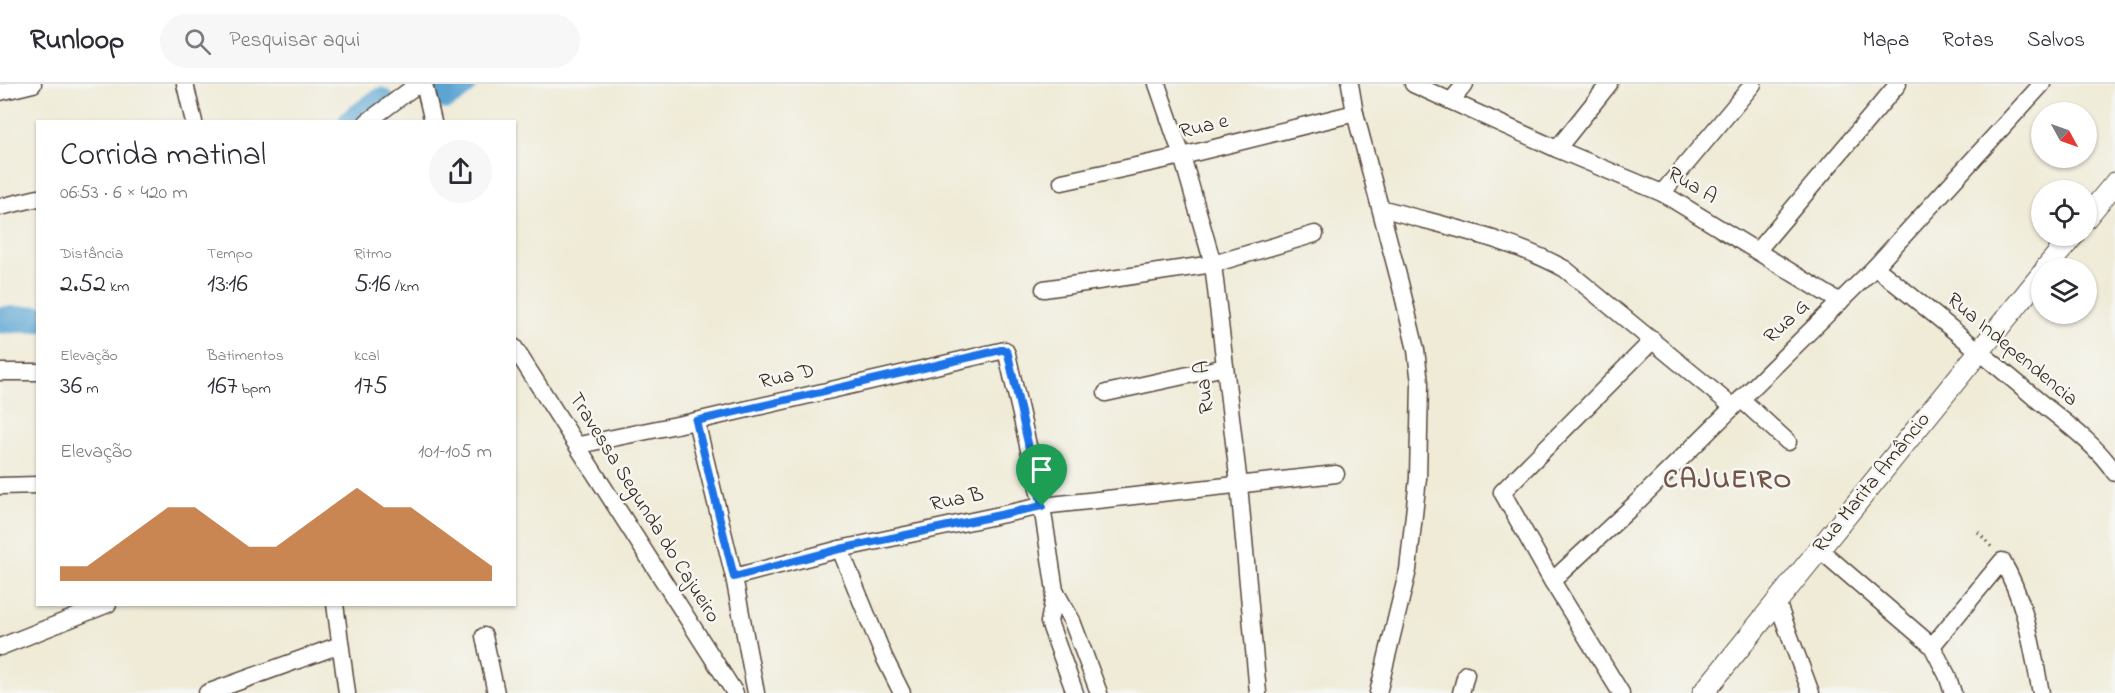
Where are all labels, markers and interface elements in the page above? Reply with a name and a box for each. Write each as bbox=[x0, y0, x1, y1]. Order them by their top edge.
search box bbox=[160, 14, 580, 68]
text: Runloop bbox=[30, 21, 124, 62]
icon: search bbox=[181, 25, 214, 58]
text: Pesquisar aqui bbox=[229, 25, 360, 57]
text: Mapa bbox=[1862, 26, 1909, 56]
text: Rotas bbox=[1942, 26, 1994, 56]
text: Salvos bbox=[2027, 26, 2085, 56]
north arrow bbox=[2031, 102, 2097, 168]
map controls bbox=[2031, 102, 2097, 324]
street label: Rua e bbox=[1176, 106, 1232, 148]
text: Corrida matinal bbox=[60, 132, 266, 180]
button: share bbox=[429, 140, 492, 203]
street label: Rua A bbox=[1662, 160, 1722, 212]
text: 06:53 · 6 × 420 m bbox=[60, 179, 188, 208]
button: locate bbox=[2031, 180, 2097, 246]
text: Distância bbox=[60, 242, 123, 266]
text: Tempo bbox=[207, 242, 253, 266]
text: Ritmo bbox=[354, 242, 392, 266]
button: layers bbox=[2031, 258, 2097, 324]
text: 2.52 bbox=[60, 266, 106, 304]
text: 13:16 bbox=[207, 266, 248, 304]
text: 5:16 bbox=[354, 266, 391, 304]
text: km bbox=[106, 275, 129, 299]
text: /km bbox=[391, 275, 419, 299]
street label: Rua Independencia bbox=[1940, 286, 2084, 414]
street label: Rua G bbox=[1757, 293, 1817, 351]
text: Elevação bbox=[60, 344, 118, 368]
text: Batimentos bbox=[207, 344, 284, 368]
text: kcal bbox=[354, 344, 379, 368]
street label: Rua D bbox=[757, 356, 817, 398]
street label: Rua A bbox=[1187, 359, 1223, 415]
text: 36 bbox=[60, 368, 82, 406]
text: 167 bbox=[207, 368, 237, 406]
text: 175 bbox=[354, 368, 388, 406]
text: m bbox=[82, 377, 99, 401]
text: bpm bbox=[237, 377, 271, 401]
street label: Travessa Segunda do Cajueiro bbox=[559, 387, 727, 630]
street label: Rua Marita Amâncio bbox=[1806, 406, 1938, 560]
text: Elevação bbox=[60, 438, 132, 467]
text: 101–105 m bbox=[418, 438, 492, 467]
pin bbox=[1016, 444, 1067, 506]
icon: arrive bbox=[1025, 453, 1058, 486]
district label: CAJUEIRO bbox=[1663, 461, 1793, 500]
street label: Rua B bbox=[927, 480, 987, 520]

